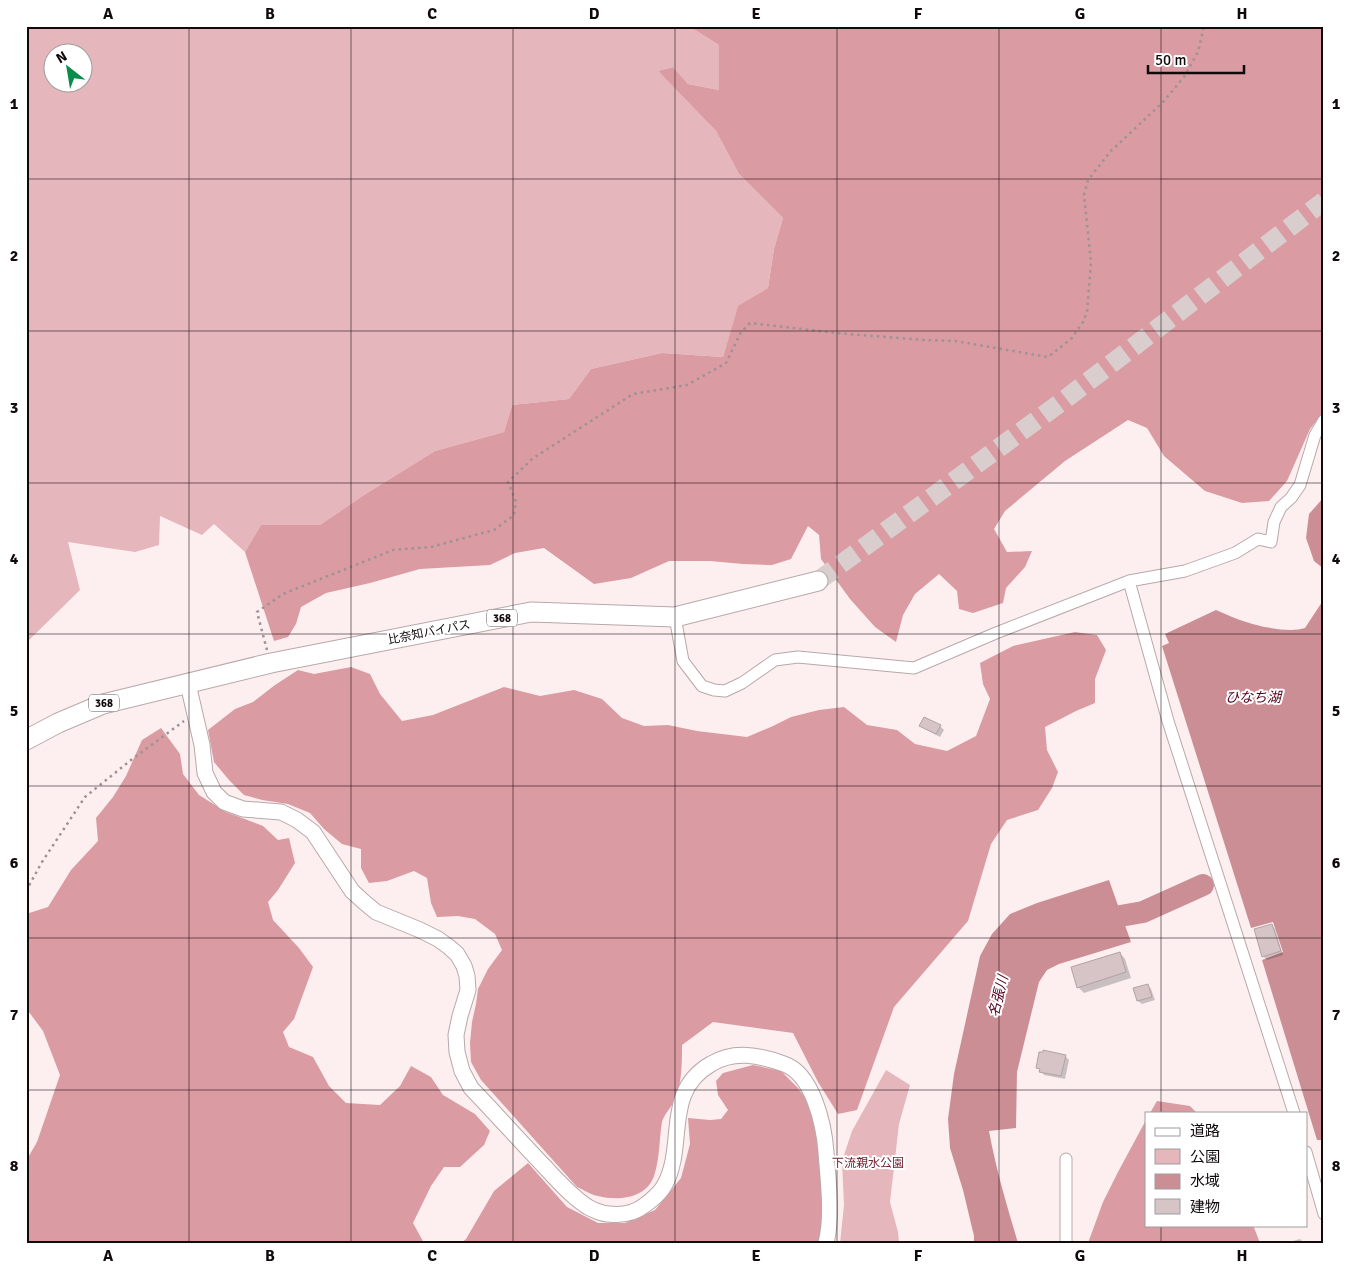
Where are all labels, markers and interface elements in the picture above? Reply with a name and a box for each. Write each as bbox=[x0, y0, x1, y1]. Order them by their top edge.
text: A bbox=[103, 4, 114, 24]
text: B bbox=[265, 4, 275, 24]
text: C bbox=[427, 4, 437, 24]
text: D bbox=[589, 4, 600, 24]
text: E bbox=[751, 4, 761, 24]
text: F bbox=[914, 4, 923, 24]
text: G bbox=[1075, 4, 1085, 24]
text: H bbox=[1237, 4, 1247, 24]
north arrow bbox=[42, 42, 92, 92]
scale bar bbox=[1148, 42, 1244, 74]
text: N bbox=[53, 47, 70, 67]
text: 50 m bbox=[1155, 51, 1186, 69]
text: 1 bbox=[10, 94, 19, 114]
text: 1 bbox=[1332, 94, 1341, 114]
text: 2 bbox=[10, 246, 18, 266]
text: 2 bbox=[1332, 246, 1340, 266]
text: 3 bbox=[10, 398, 18, 418]
text: 3 bbox=[1332, 398, 1340, 418]
text: 4 bbox=[10, 549, 19, 569]
text: 4 bbox=[1332, 549, 1341, 569]
road number: 368 bbox=[487, 610, 517, 626]
street label: 比奈知バイパス bbox=[387, 617, 472, 648]
water label: ひなち湖 bbox=[1225, 689, 1283, 706]
road number: 368 bbox=[89, 694, 119, 711]
text: 5 bbox=[10, 701, 18, 721]
text: 5 bbox=[1332, 701, 1340, 721]
text: 6 bbox=[10, 853, 19, 873]
text: 6 bbox=[1332, 853, 1341, 873]
water label: 名張川 bbox=[985, 972, 1012, 1019]
text: 7 bbox=[10, 1005, 19, 1025]
text: 7 bbox=[1332, 1005, 1341, 1025]
legend bbox=[1145, 1112, 1308, 1226]
text: 道路 bbox=[1190, 1122, 1220, 1140]
text: 公園 bbox=[1190, 1148, 1220, 1166]
text: 8 bbox=[10, 1156, 19, 1176]
park label: 下流親水公園 bbox=[832, 1156, 904, 1171]
text: 8 bbox=[1332, 1156, 1341, 1176]
text: 水域 bbox=[1190, 1172, 1220, 1190]
text: 建物 bbox=[1190, 1198, 1220, 1216]
text: A bbox=[103, 1246, 114, 1266]
text: B bbox=[265, 1246, 275, 1266]
text: C bbox=[427, 1246, 437, 1266]
text: D bbox=[589, 1246, 600, 1266]
text: E bbox=[751, 1246, 761, 1266]
text: F bbox=[914, 1246, 923, 1266]
text: G bbox=[1075, 1246, 1085, 1266]
text: H bbox=[1237, 1246, 1247, 1266]

